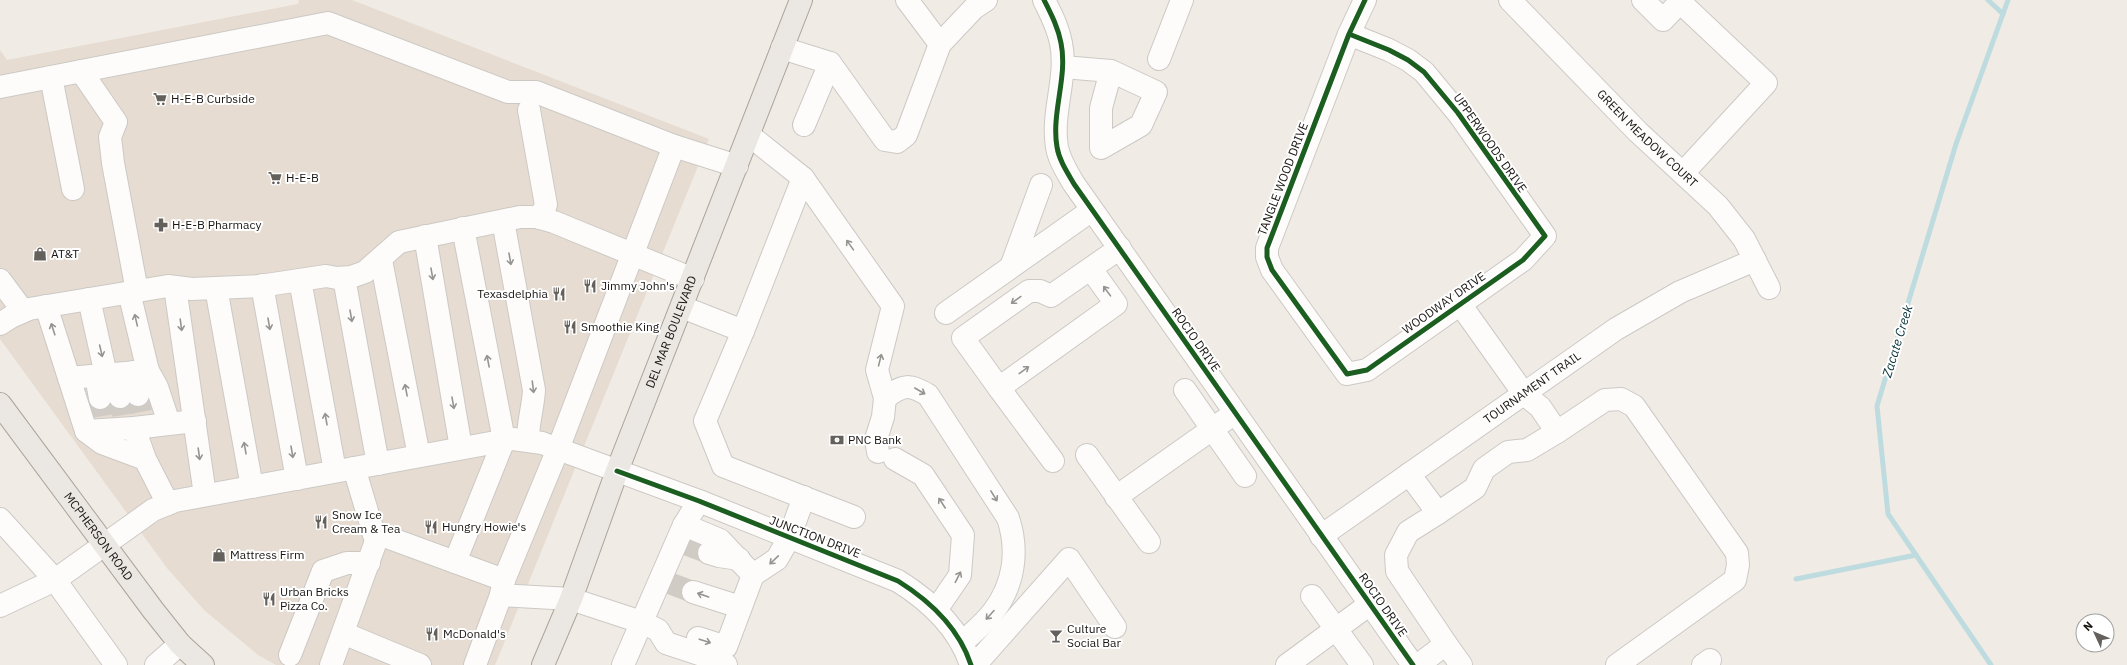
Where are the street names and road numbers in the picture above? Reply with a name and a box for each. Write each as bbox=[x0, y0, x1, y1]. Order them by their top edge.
street label: GREEN MEADOW COURT bbox=[1594, 86, 1701, 190]
street label: UPPERWOODS DRIVE bbox=[1451, 90, 1530, 195]
street label: TANGLE WOOD DRIVE bbox=[1254, 120, 1311, 237]
street label: WOODWAY DRIVE bbox=[1399, 268, 1488, 337]
street label: DEL MAR BOULEVARD bbox=[642, 273, 700, 390]
street label: ROCIO DRIVE bbox=[1169, 305, 1224, 375]
street label: TOURNAMENT TRAIL bbox=[1480, 348, 1583, 427]
street label: MCPHERSON ROAD bbox=[61, 489, 136, 583]
street label: JUNCTION DRIVE bbox=[767, 512, 863, 561]
street label: ROCIO DRIVE bbox=[1356, 570, 1411, 640]

